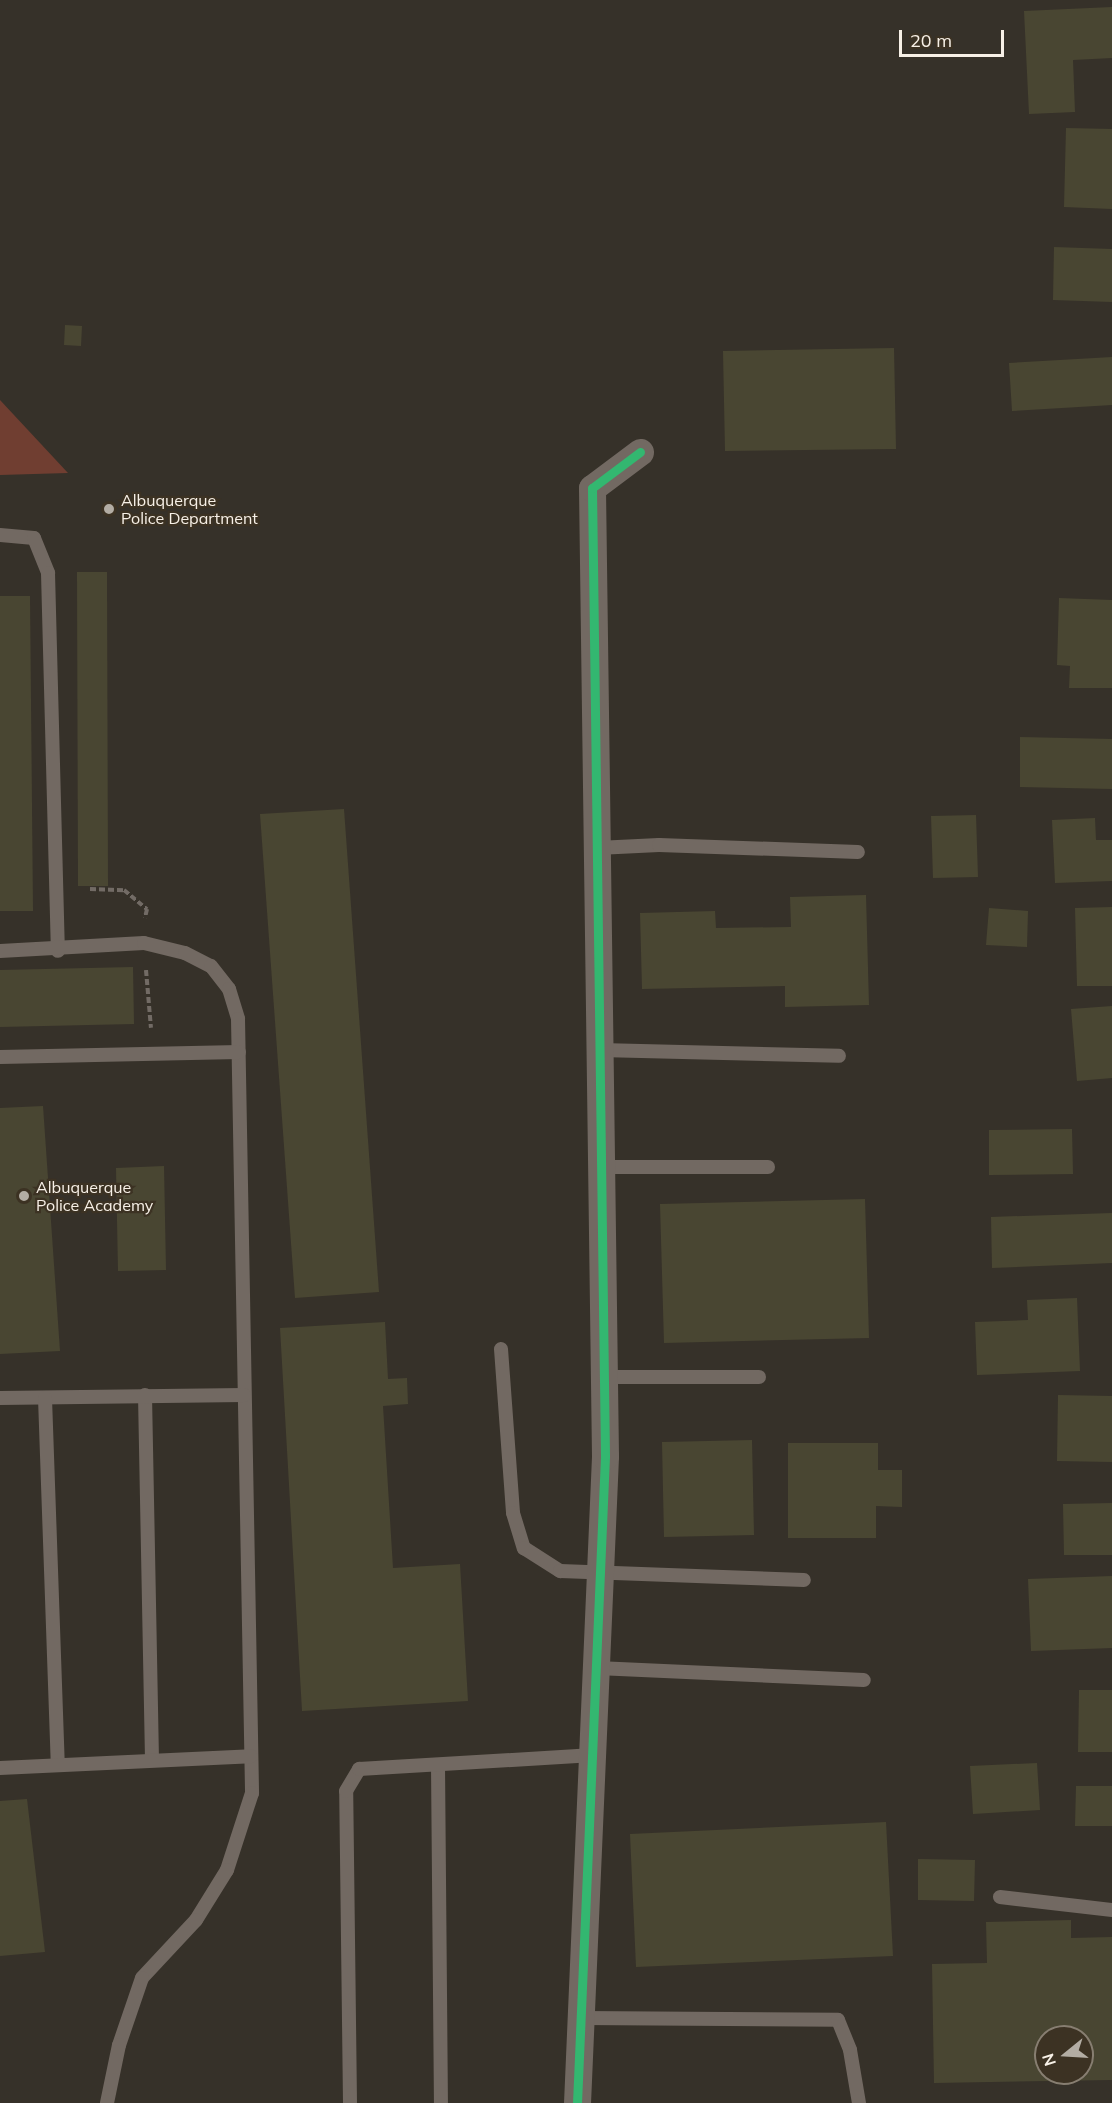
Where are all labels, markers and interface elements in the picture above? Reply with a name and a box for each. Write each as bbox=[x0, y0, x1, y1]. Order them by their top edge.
scale bar bbox=[902, 18, 1007, 56]
text: 20 m bbox=[910, 29, 952, 52]
place label: Albuquerque Police Department bbox=[121, 490, 258, 528]
marker: Albuquerque Police Department bbox=[102, 502, 116, 516]
place label: Albuquerque Police Academy bbox=[36, 1177, 153, 1215]
marker: Albuquerque Police Academy bbox=[17, 1189, 31, 1203]
north arrow bbox=[1034, 2025, 1094, 2085]
text: N bbox=[1037, 2051, 1060, 2069]

